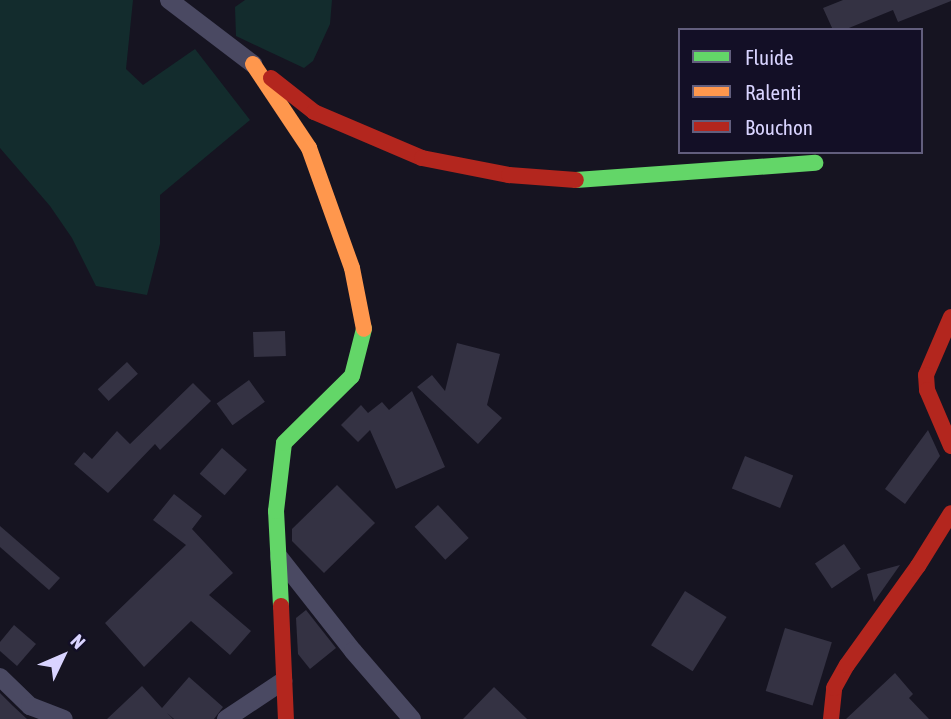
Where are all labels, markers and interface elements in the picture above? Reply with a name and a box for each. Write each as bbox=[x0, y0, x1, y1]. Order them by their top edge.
legend bbox=[678, 28, 923, 154]
text: Fluide bbox=[745, 45, 794, 69]
text: Ralenti bbox=[745, 80, 801, 104]
text: Bouchon bbox=[745, 115, 813, 139]
north arrow bbox=[28, 621, 98, 691]
text: N bbox=[66, 630, 90, 653]

